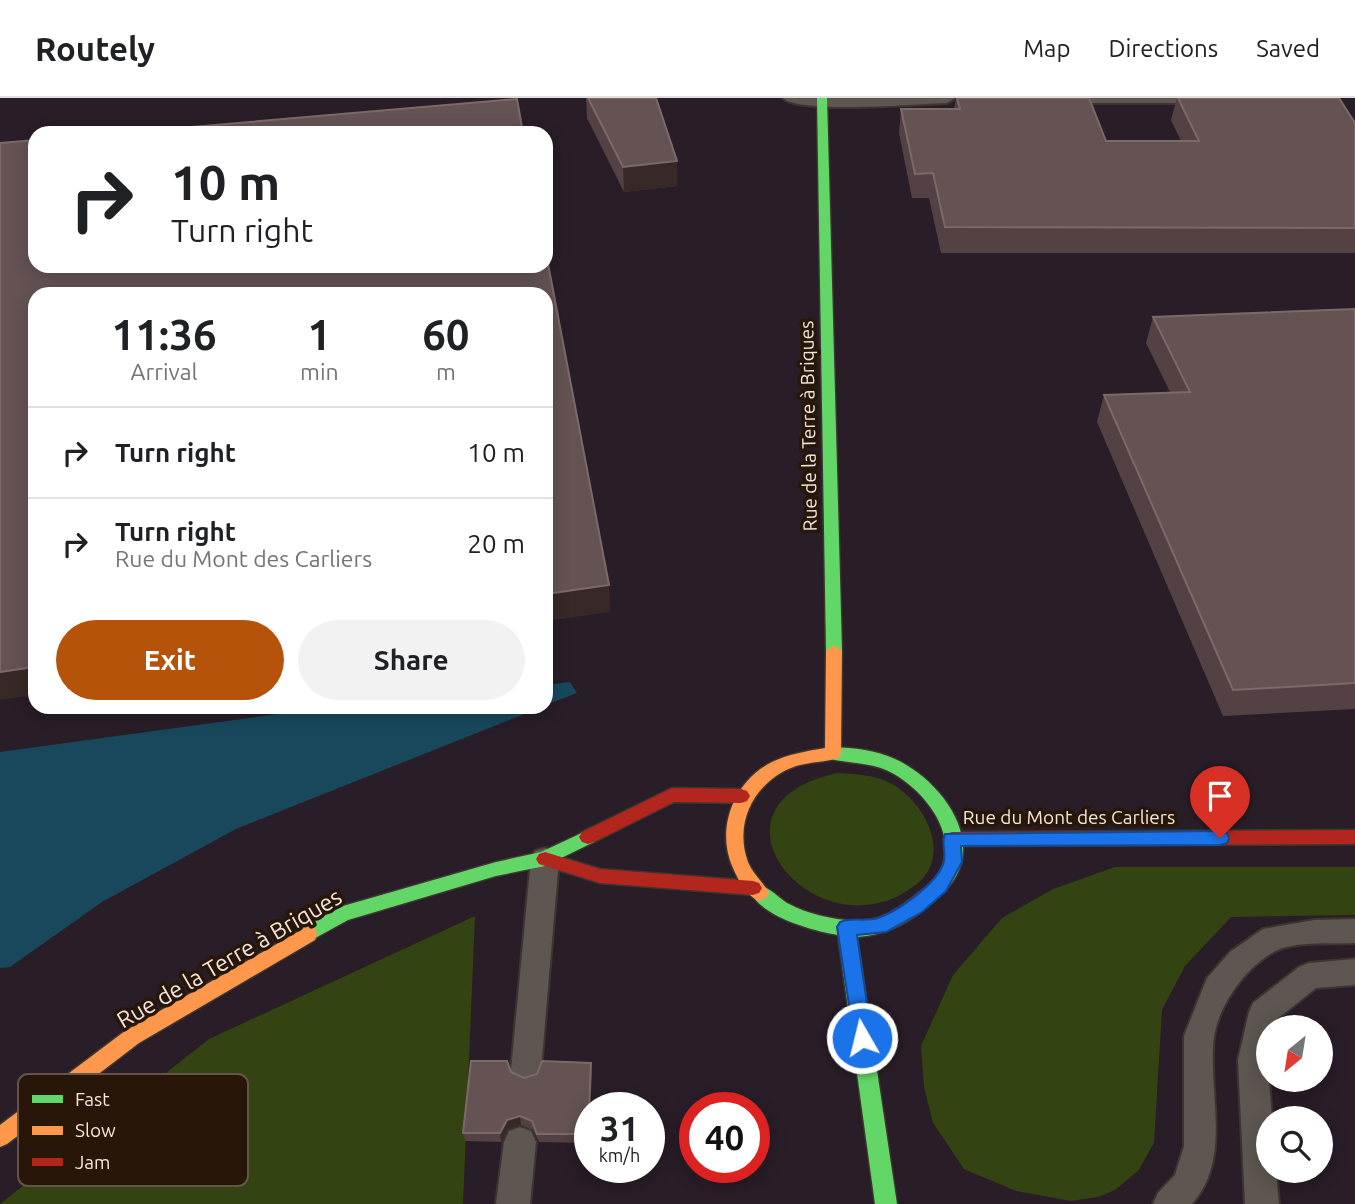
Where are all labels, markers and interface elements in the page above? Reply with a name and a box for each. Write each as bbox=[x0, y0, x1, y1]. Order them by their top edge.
text: Routely bbox=[35, 30, 155, 67]
text: Map bbox=[1023, 35, 1070, 62]
text: Directions bbox=[1108, 35, 1218, 62]
text: Saved bbox=[1256, 35, 1320, 62]
icon: right bbox=[56, 154, 147, 245]
text: 10 m bbox=[171, 154, 280, 209]
text: Turn right bbox=[171, 212, 313, 248]
text: 11:36 bbox=[111, 311, 217, 358]
text: 1 bbox=[308, 311, 331, 358]
text: 60 bbox=[422, 311, 470, 358]
street label: Rue de la Terre à Briques bbox=[795, 320, 821, 532]
text: Arrival bbox=[131, 359, 198, 384]
text: min bbox=[300, 359, 339, 384]
text: m bbox=[436, 359, 456, 384]
icon: right bbox=[56, 434, 94, 472]
text: Turn right bbox=[115, 438, 236, 467]
text: 10 m bbox=[467, 438, 525, 467]
text: Turn right bbox=[115, 517, 236, 546]
icon: right bbox=[56, 525, 94, 563]
text: 20 m bbox=[467, 529, 525, 558]
text: Rue du Mont des Carliers bbox=[115, 546, 372, 571]
button: Exit bbox=[56, 620, 284, 700]
button: Share bbox=[298, 620, 525, 700]
pin bbox=[1190, 766, 1250, 838]
icon: arrive bbox=[1201, 777, 1239, 815]
street label: Rue du Mont des Carliers bbox=[963, 806, 1175, 828]
street label: Rue de la Terre à Briques bbox=[112, 883, 346, 1033]
position arrow bbox=[825, 1001, 899, 1075]
north arrow bbox=[1256, 1015, 1334, 1092]
map controls bbox=[1256, 1015, 1333, 1183]
legend bbox=[18, 1074, 248, 1186]
text: Fast bbox=[75, 1088, 110, 1110]
speed limit sign: 40 bbox=[679, 1092, 770, 1183]
button: search bbox=[1256, 1106, 1333, 1183]
text: 31 bbox=[600, 1108, 639, 1148]
text: Slow bbox=[75, 1119, 116, 1141]
text: km/h bbox=[599, 1145, 640, 1165]
text: Jam bbox=[75, 1151, 111, 1173]

